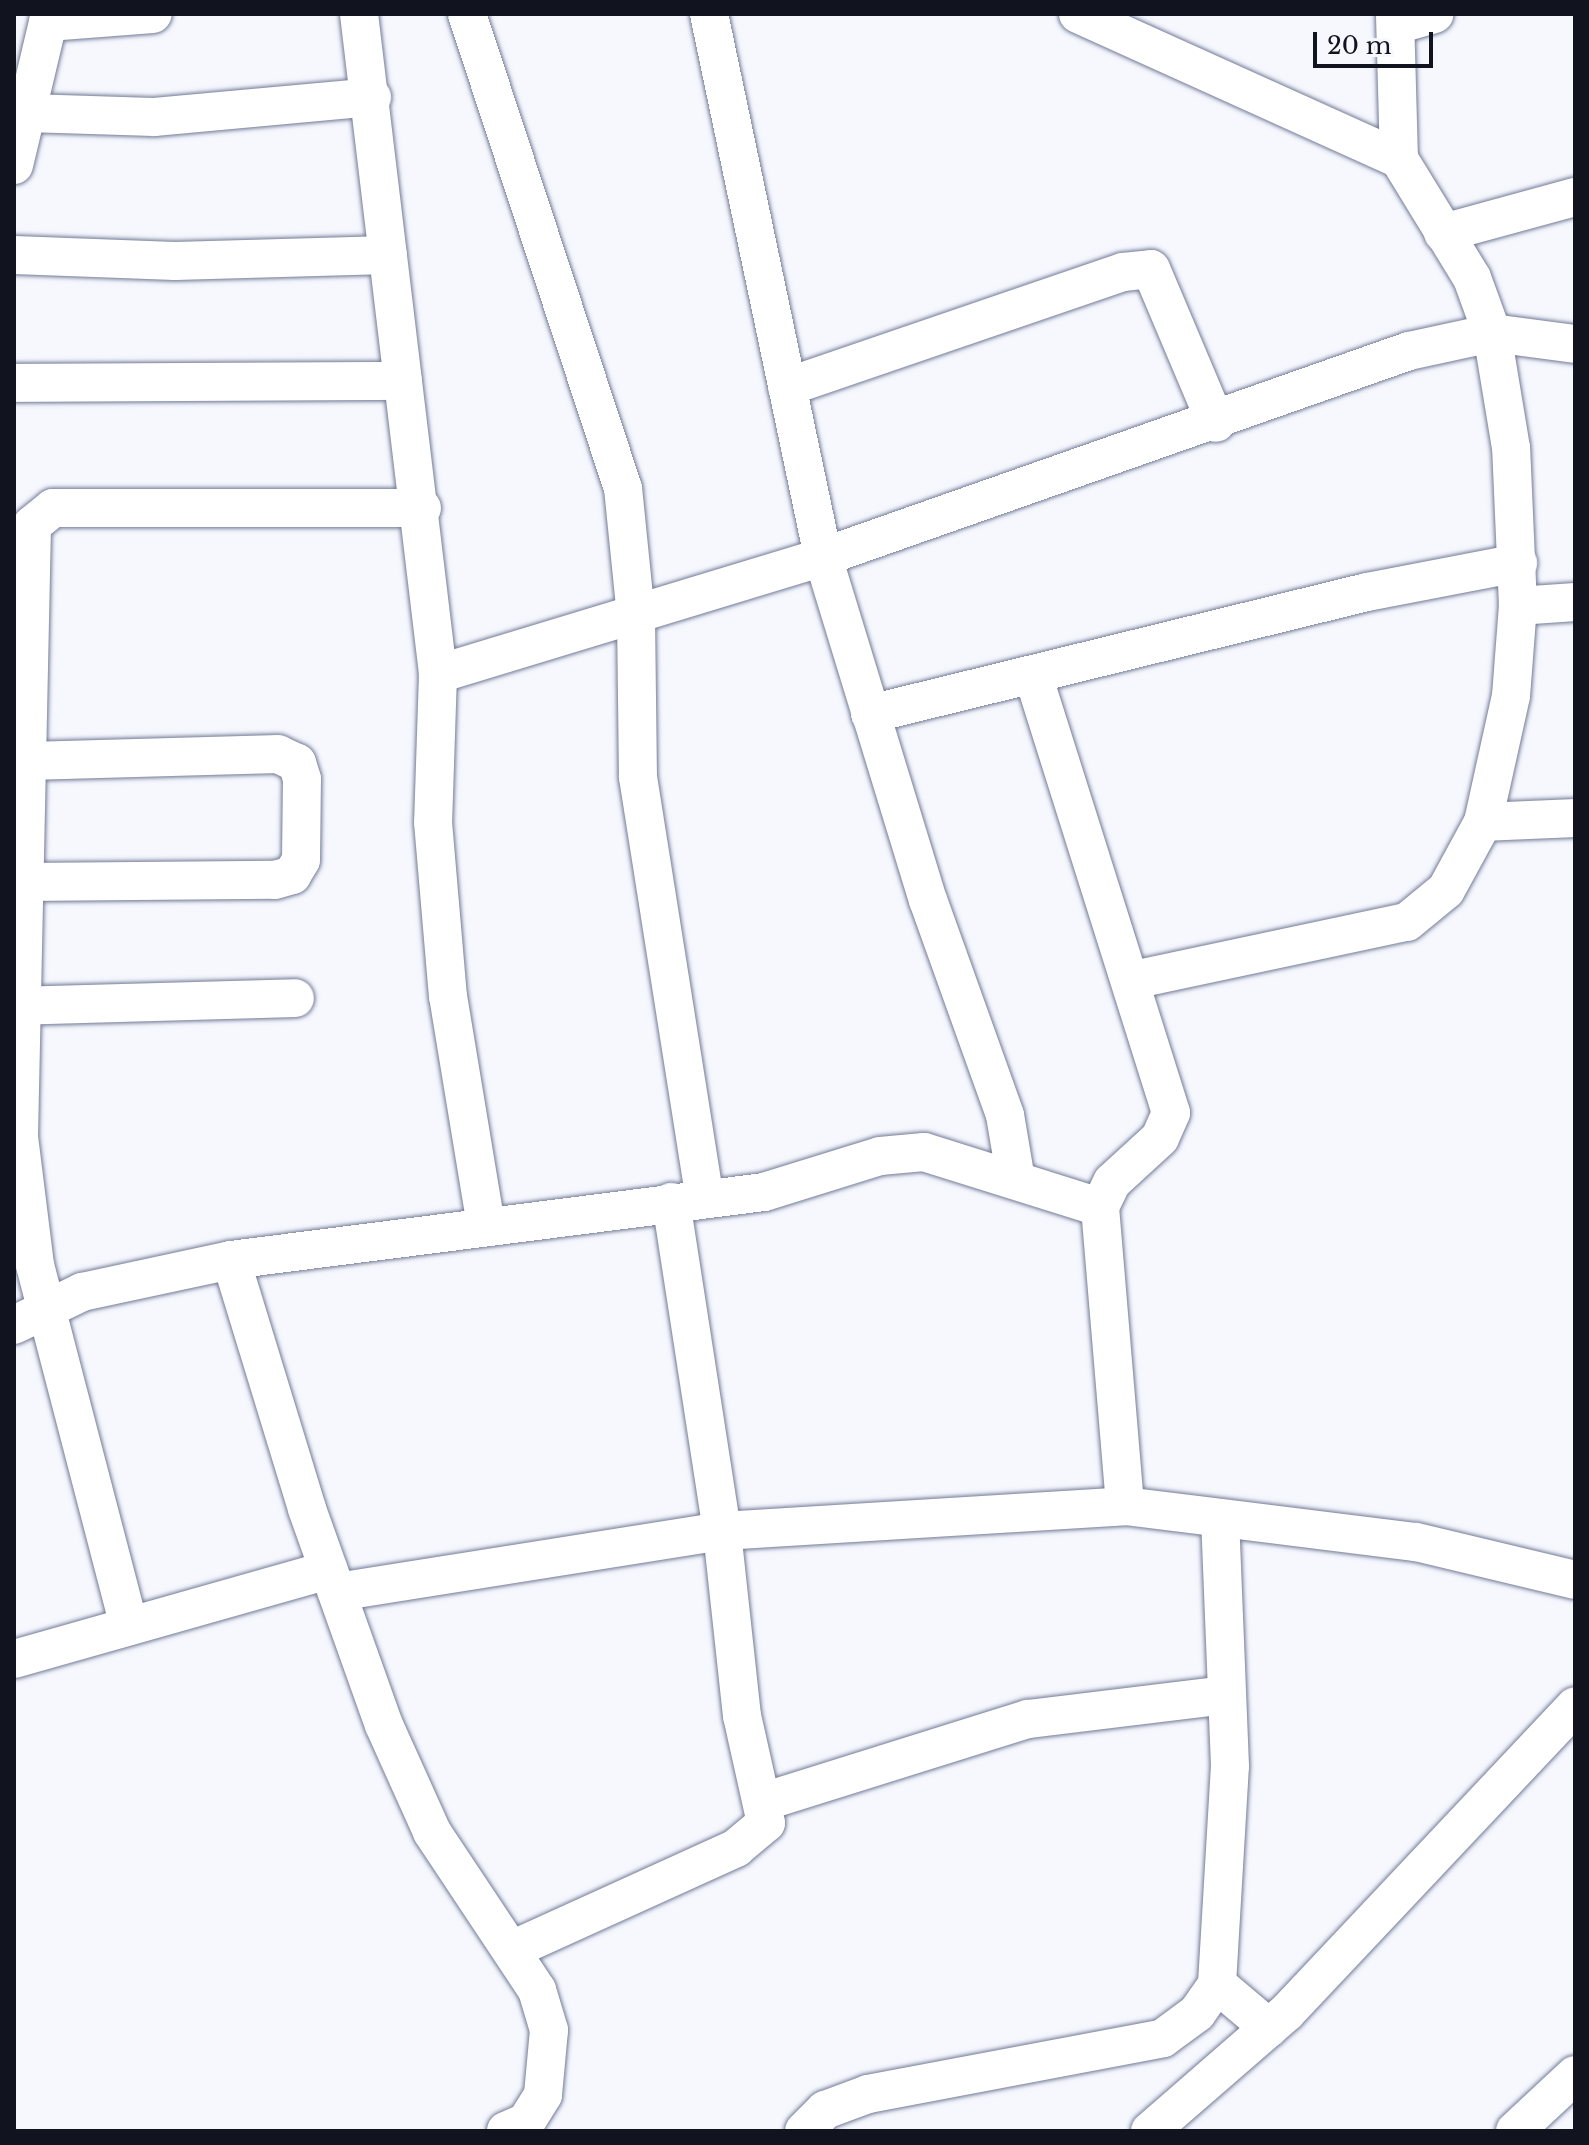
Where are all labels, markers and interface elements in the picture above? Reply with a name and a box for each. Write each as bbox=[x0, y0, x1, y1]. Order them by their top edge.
scale bar bbox=[1317, 16, 1437, 66]
text: 20 m bbox=[1327, 31, 1392, 60]

